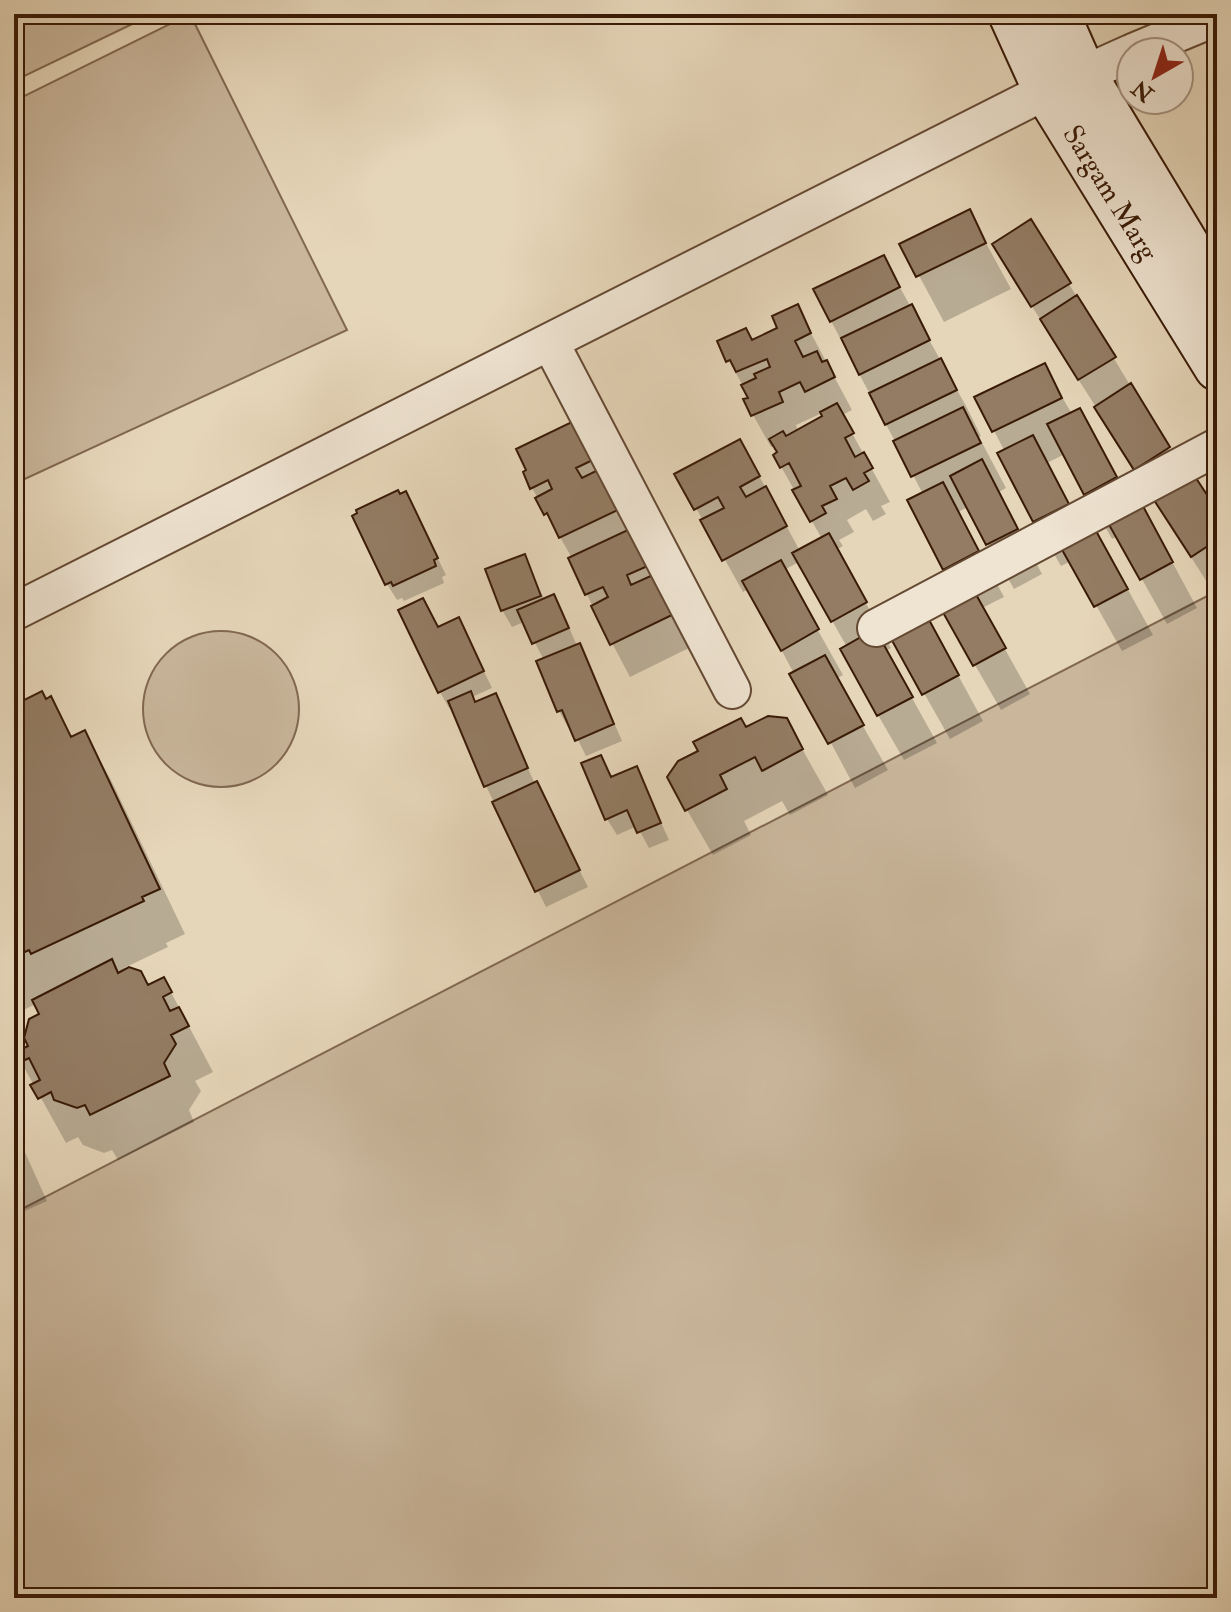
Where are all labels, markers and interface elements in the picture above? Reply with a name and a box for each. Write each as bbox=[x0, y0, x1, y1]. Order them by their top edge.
north arrow bbox=[1115, 36, 1195, 116]
text: N bbox=[1126, 73, 1160, 108]
street label: Sargam Marg bbox=[1055, 119, 1166, 268]

